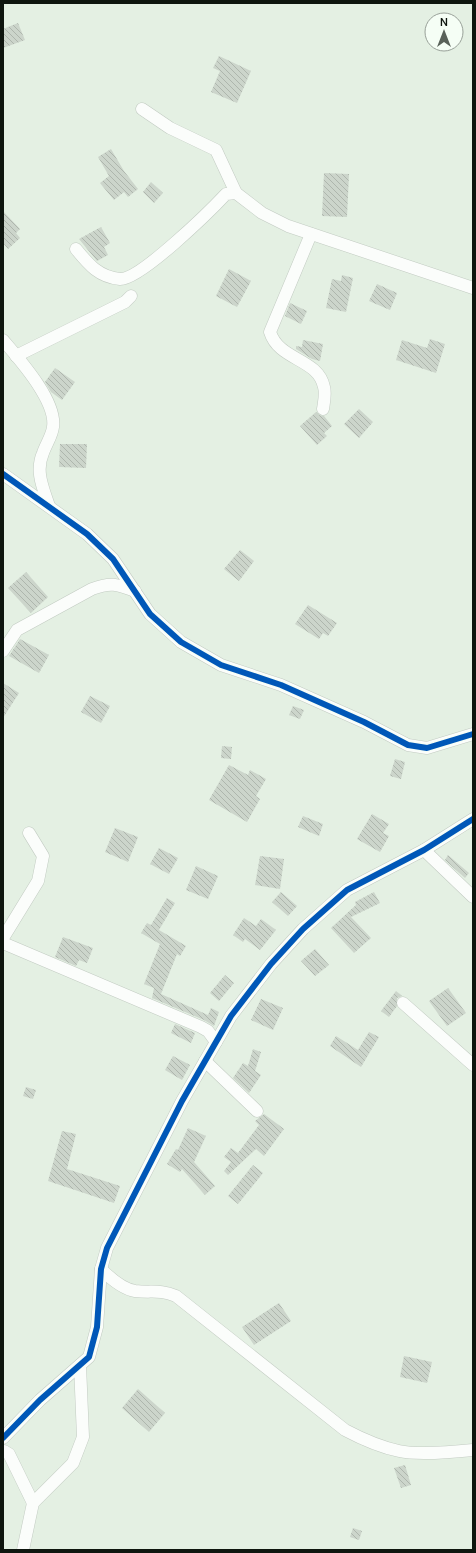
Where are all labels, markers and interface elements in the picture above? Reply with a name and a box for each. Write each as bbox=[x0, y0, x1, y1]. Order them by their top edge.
north arrow bbox=[424, 12, 464, 52]
text: N bbox=[440, 14, 448, 29]

